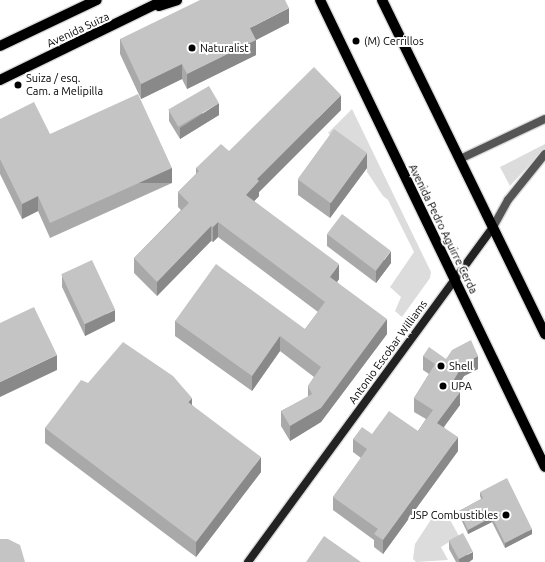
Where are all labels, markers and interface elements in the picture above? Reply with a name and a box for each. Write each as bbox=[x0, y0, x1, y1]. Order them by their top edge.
street label: Avenida Suiza bbox=[45, 10, 111, 50]
place label: (M) Cerrillos bbox=[364, 34, 424, 48]
marker: (M) Cerrillos bbox=[351, 36, 361, 46]
place label: Naturalist bbox=[200, 41, 249, 55]
marker: Naturalist bbox=[187, 43, 197, 53]
place label: Suiza / esq. Cam. a Melipilla bbox=[26, 72, 103, 98]
marker: Suiza / esq. Cam. a Melipilla bbox=[13, 80, 23, 90]
street label: Avenida Pedro Aguirre Cerda bbox=[406, 162, 480, 296]
street label: Antonio Escobar Williams bbox=[346, 298, 430, 406]
place label: Shell bbox=[449, 359, 473, 373]
marker: Shell bbox=[436, 361, 446, 371]
place label: UPA bbox=[451, 379, 472, 393]
marker: UPA bbox=[438, 381, 448, 391]
place label: JSP Combustibles bbox=[410, 508, 498, 522]
marker: JSP Combustibles bbox=[501, 510, 511, 520]

